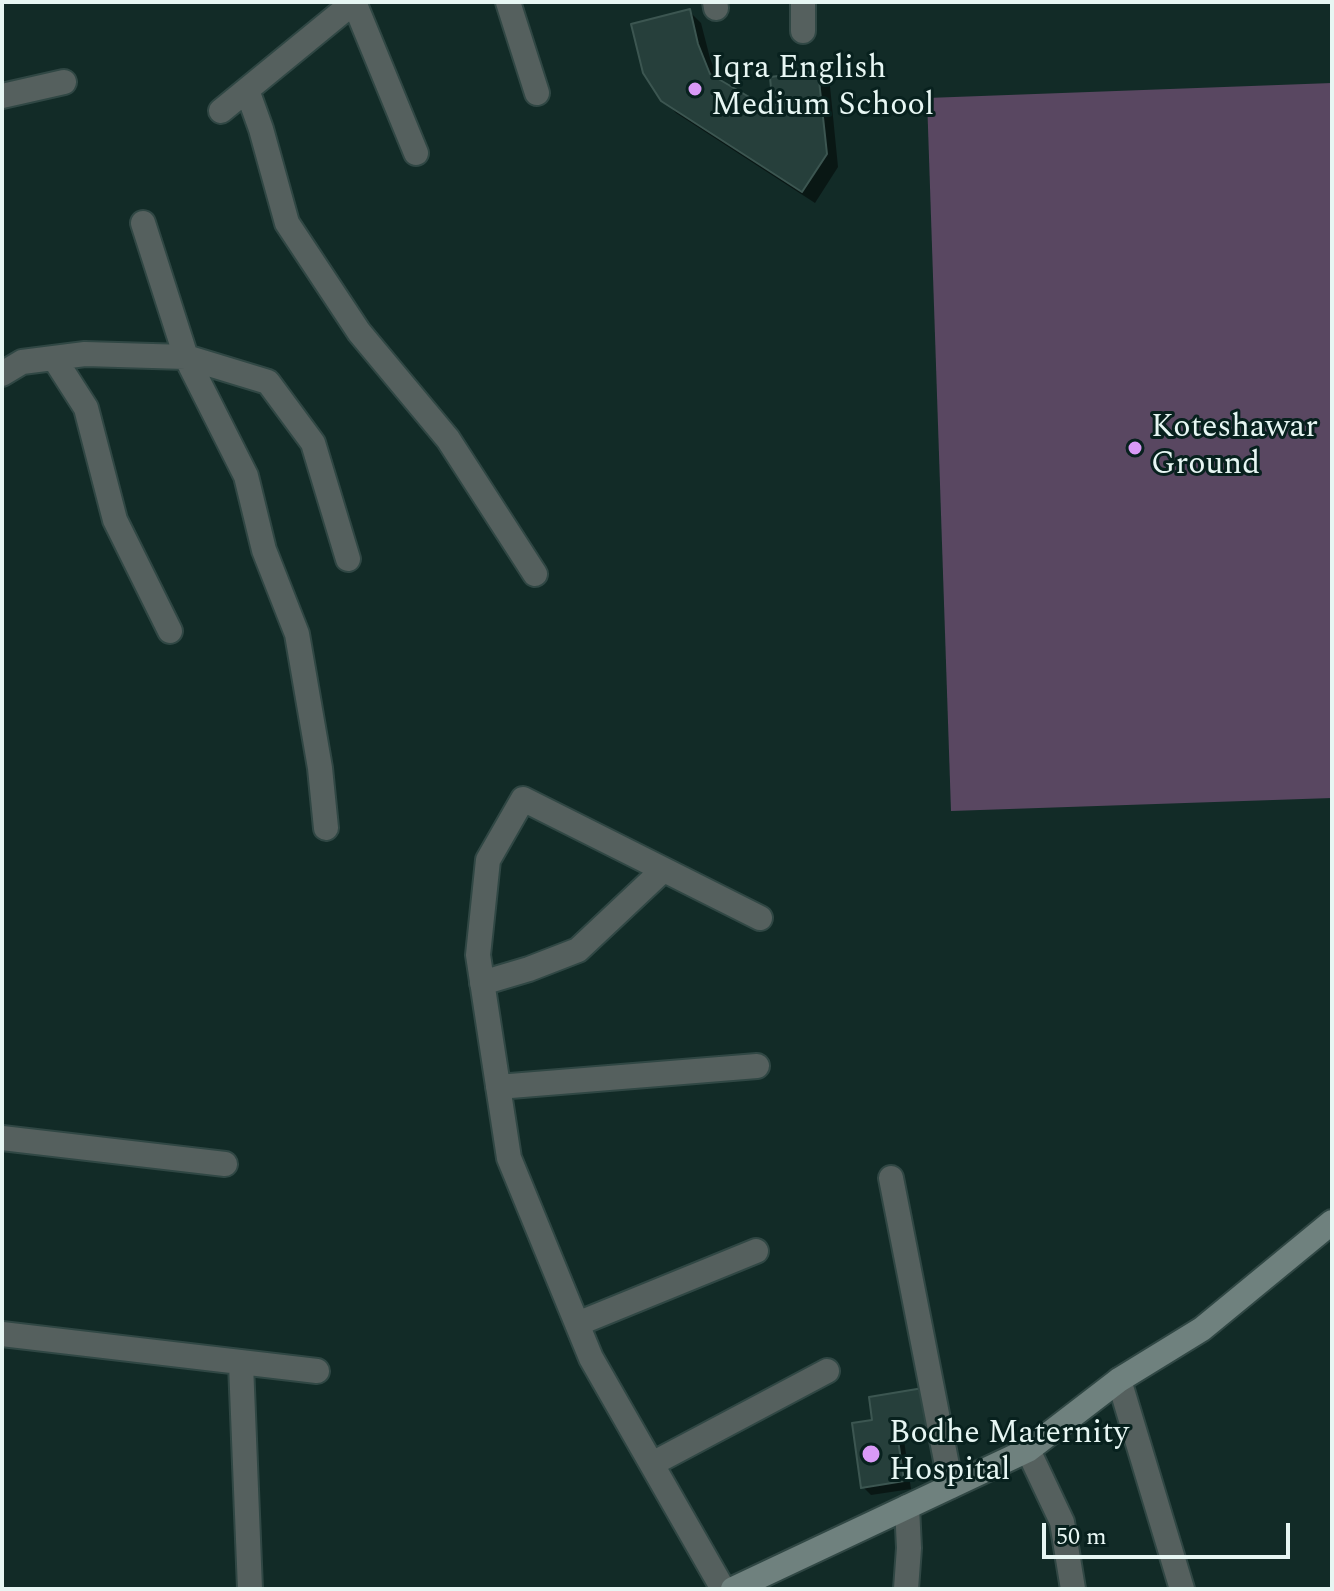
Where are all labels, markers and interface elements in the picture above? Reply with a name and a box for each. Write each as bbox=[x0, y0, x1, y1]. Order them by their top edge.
place label: Iqra English Medium School bbox=[711, 52, 934, 127]
marker: Iqra English Medium School bbox=[686, 80, 704, 98]
place label: Koteshawar Ground bbox=[1151, 411, 1318, 486]
marker: Koteshawar Ground bbox=[1126, 439, 1144, 457]
place label: Bodhe Maternity Hospital bbox=[889, 1417, 1129, 1492]
marker: Bodhe Maternity Hospital bbox=[860, 1443, 882, 1465]
scale bar bbox=[1046, 1507, 1294, 1557]
text: 50 m bbox=[1056, 1519, 1107, 1555]

